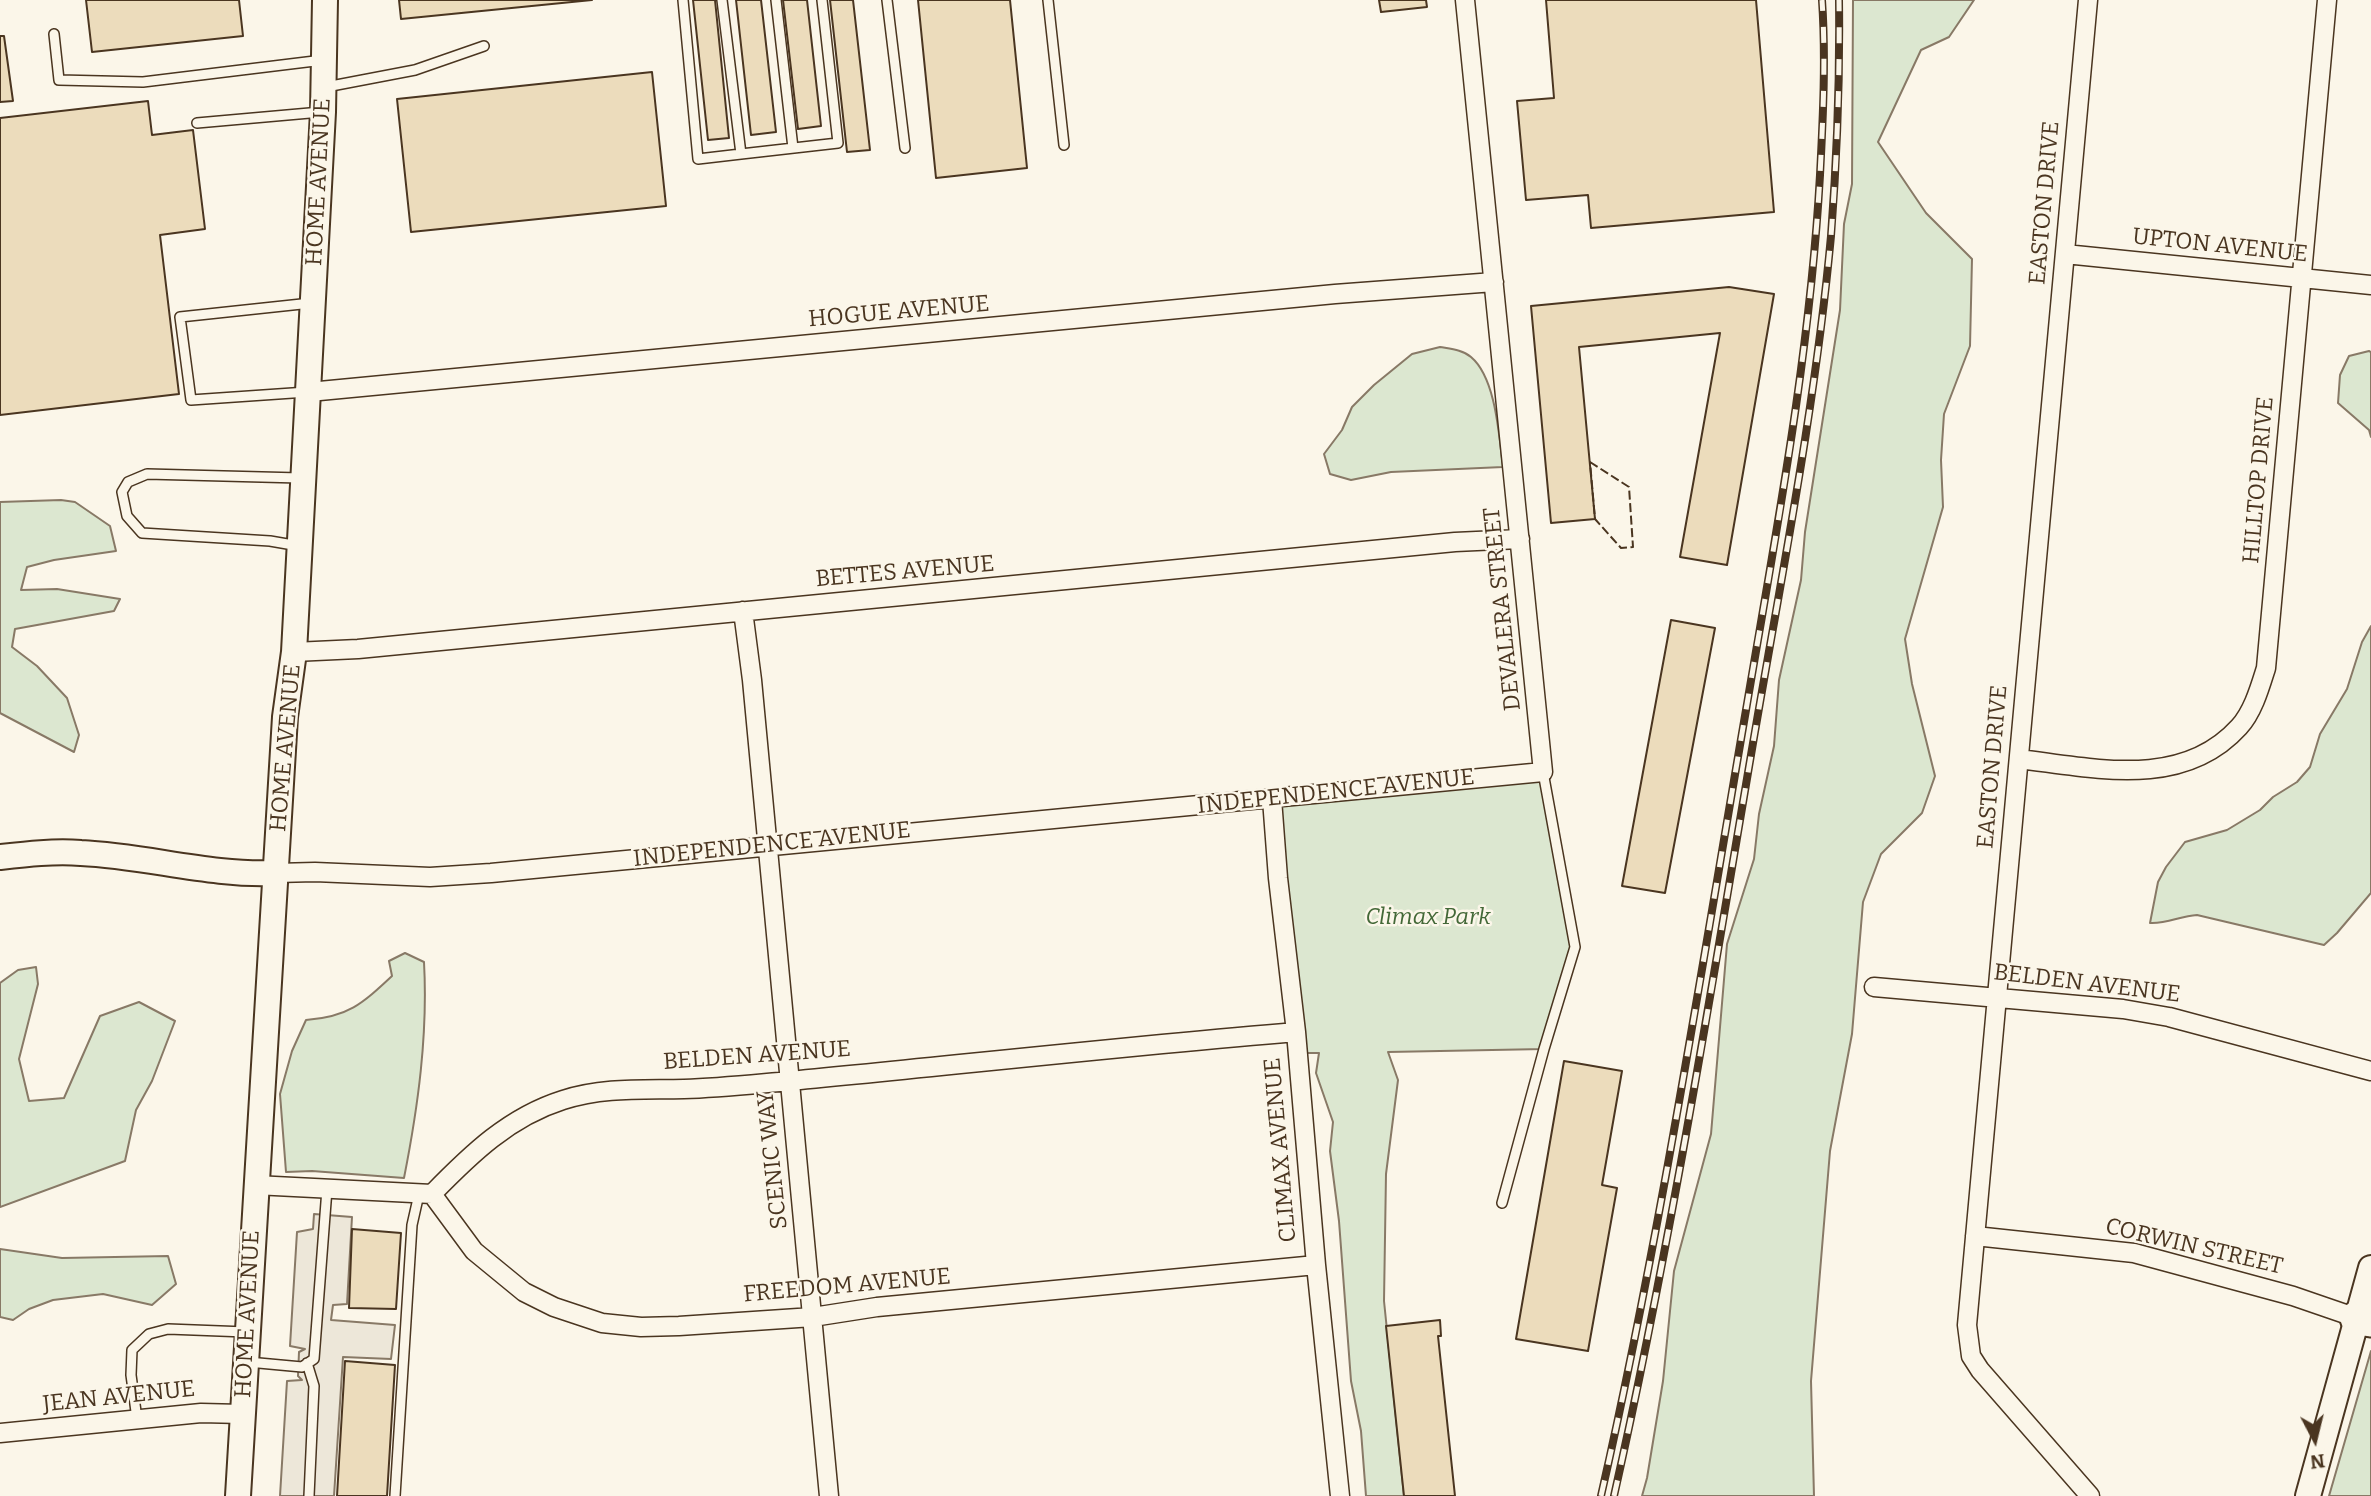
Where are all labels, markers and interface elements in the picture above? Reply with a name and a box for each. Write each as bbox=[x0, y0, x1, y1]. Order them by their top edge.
street label: HOME AVENUE bbox=[301, 97, 337, 267]
street label: EASTON DRIVE bbox=[2024, 120, 2066, 286]
street label: UPTON AVENUE bbox=[2131, 223, 2309, 269]
street label: HOGUE AVENUE bbox=[807, 290, 991, 334]
street label: HILLTOP DRIVE bbox=[2238, 395, 2280, 565]
street label: DEVALERA STREET bbox=[1479, 506, 1527, 712]
street label: BETTES AVENUE bbox=[814, 550, 996, 594]
street label: HOME AVENUE bbox=[265, 663, 307, 833]
street label: EASTON DRIVE bbox=[1972, 684, 2014, 850]
street label: INDEPENDENCE AVENUE bbox=[1196, 764, 1476, 820]
street label: INDEPENDENCE AVENUE bbox=[632, 817, 912, 873]
park label: Climax Park bbox=[1365, 904, 1491, 932]
street label: BELDEN AVENUE bbox=[1992, 959, 2182, 1009]
street label: BELDEN AVENUE bbox=[662, 1036, 852, 1076]
street label: CLIMAX AVENUE bbox=[1259, 1056, 1303, 1244]
street label: SCENIC WAY bbox=[752, 1089, 794, 1231]
street label: CORWIN STREET bbox=[2103, 1213, 2285, 1281]
street label: HOME AVENUE bbox=[230, 1229, 266, 1399]
street label: FREEDOM AVENUE bbox=[742, 1263, 952, 1309]
street label: JEAN AVENUE bbox=[41, 1375, 197, 1419]
north arrow bbox=[2280, 1405, 2350, 1475]
text: N bbox=[2309, 1449, 2326, 1474]

